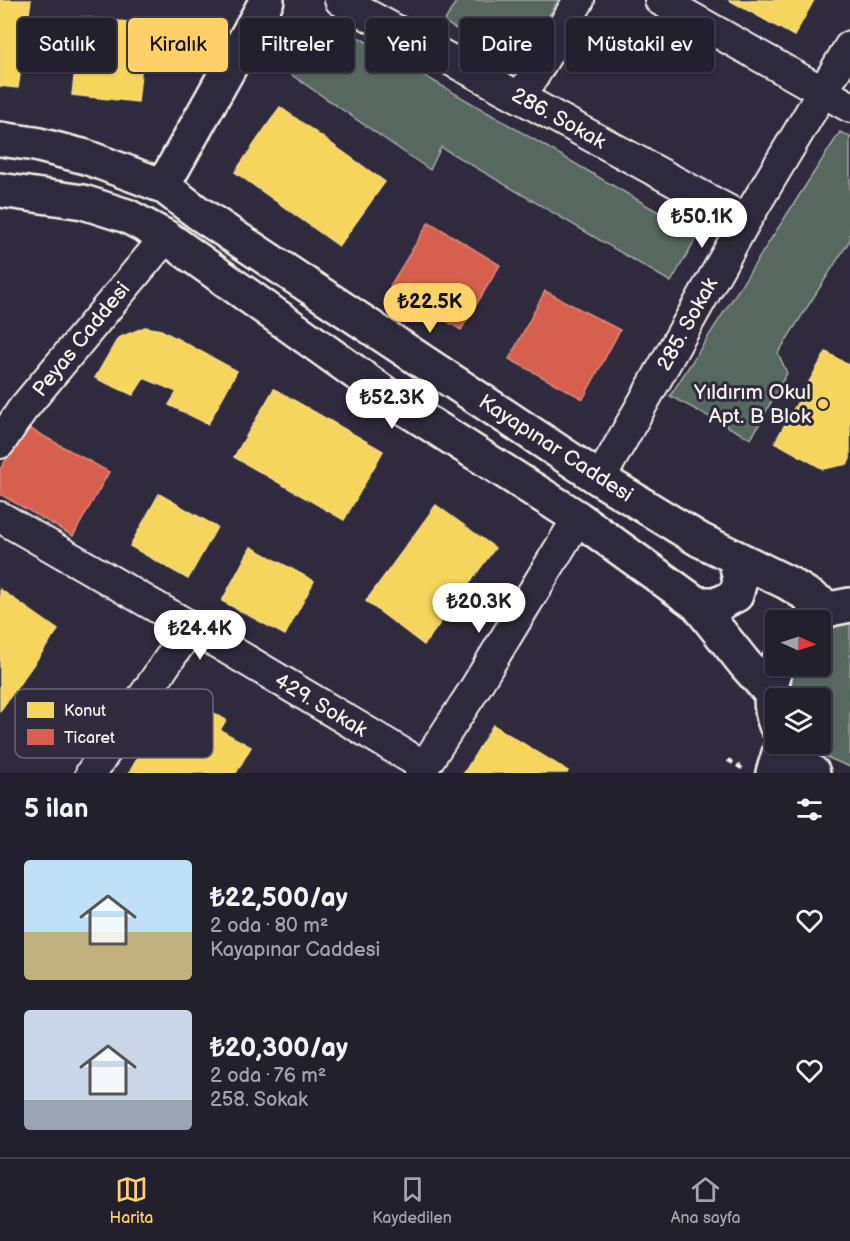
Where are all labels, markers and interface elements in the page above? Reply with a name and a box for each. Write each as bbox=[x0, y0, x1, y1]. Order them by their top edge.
chip: Satılık bbox=[18, 18, 116, 72]
chip: Kiralık bbox=[128, 18, 228, 72]
chip: Filtreler bbox=[240, 18, 354, 72]
chip: Yeni bbox=[366, 18, 448, 72]
chip: Daire bbox=[460, 18, 554, 72]
chip: Müstakil ev bbox=[566, 18, 714, 72]
street label: 286. Sokak bbox=[507, 82, 611, 155]
pin: ₺50.1K bbox=[653, 198, 751, 249]
text: ₺50.1K bbox=[671, 205, 733, 229]
street label: 285. Sokak bbox=[652, 273, 724, 375]
street label: Peyas Caddesi bbox=[28, 277, 135, 402]
pin: ₺22.5K bbox=[381, 283, 479, 334]
text: ₺22.5K bbox=[398, 290, 462, 314]
pin: ₺52.3K bbox=[343, 379, 441, 430]
place label: Yıldırım Okul Apt. B Blok bbox=[693, 380, 812, 429]
text: ₺52.3K bbox=[360, 386, 424, 410]
street label: Kayapınar Caddesi bbox=[474, 389, 638, 508]
marker: Yıldırım Okul Apt. B Blok bbox=[816, 397, 830, 411]
pin: ₺20.3K bbox=[430, 583, 528, 634]
text: ₺20.3K bbox=[446, 590, 512, 614]
pin: ₺24.4K bbox=[151, 610, 249, 661]
north arrow bbox=[765, 610, 831, 676]
map controls bbox=[765, 610, 831, 754]
text: ₺24.4K bbox=[168, 617, 232, 641]
street label: 429. Sokak bbox=[270, 668, 372, 743]
button: layers bbox=[765, 688, 831, 754]
legend bbox=[15, 689, 213, 758]
text: Konut bbox=[64, 702, 106, 721]
text: Ticaret bbox=[64, 729, 115, 748]
icon: filters bbox=[793, 793, 826, 826]
text: 5 ilan bbox=[24, 794, 88, 825]
text: ₺22,500/ay bbox=[210, 883, 348, 914]
icon: home bbox=[72, 884, 144, 956]
icon: heart bbox=[793, 904, 826, 937]
text: 2 oda · 80 m² bbox=[210, 914, 328, 938]
text: Kayapınar Caddesi bbox=[210, 938, 380, 962]
text: ₺20,300/ay bbox=[210, 1033, 348, 1064]
icon: home bbox=[72, 1034, 144, 1106]
icon: heart bbox=[793, 1054, 826, 1087]
text: 2 oda · 76 m² bbox=[210, 1064, 326, 1088]
text: 258. Sokak bbox=[210, 1088, 308, 1112]
tab: Harita bbox=[109, 1173, 153, 1228]
tab: Kaydedilen bbox=[372, 1173, 452, 1228]
tab: Ana sayfa bbox=[671, 1173, 741, 1228]

